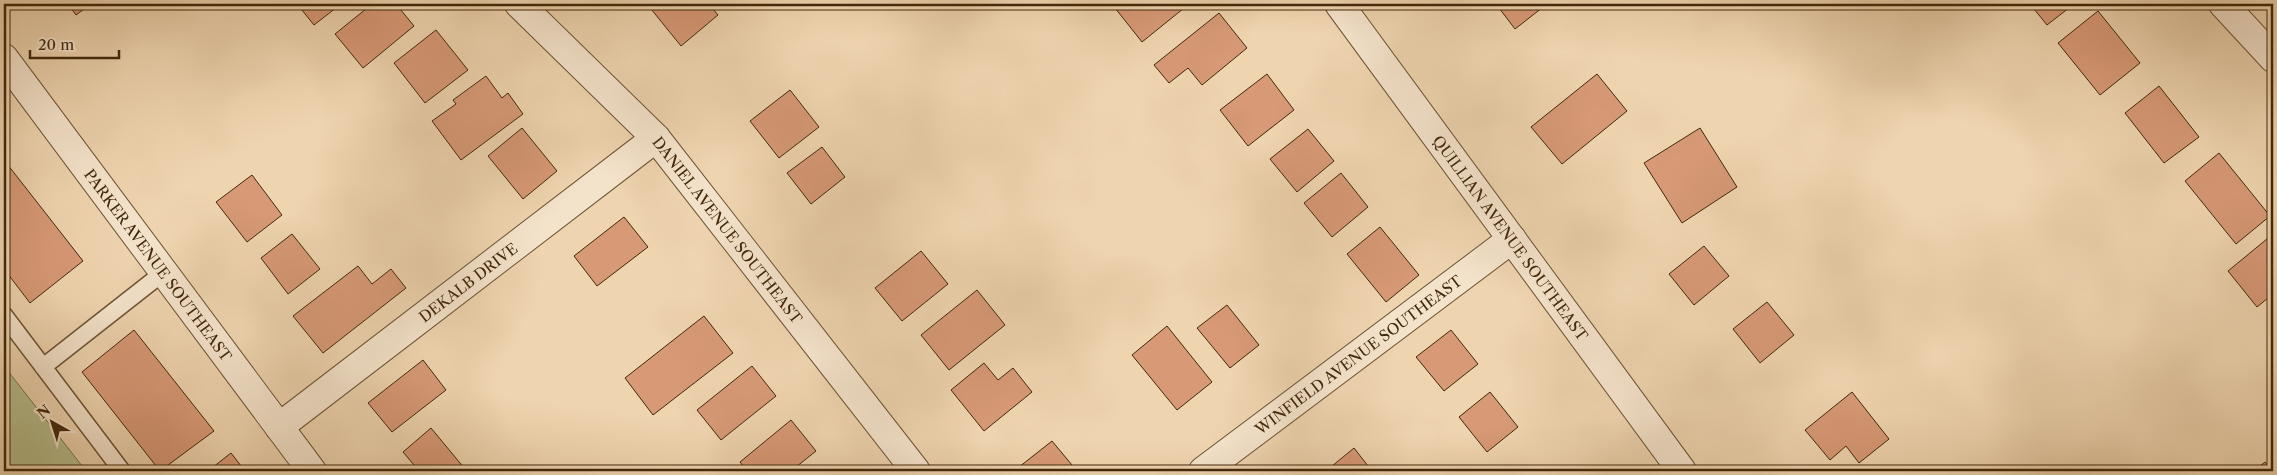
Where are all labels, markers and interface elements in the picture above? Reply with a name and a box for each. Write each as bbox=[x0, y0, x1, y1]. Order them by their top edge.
scale bar bbox=[30, 28, 119, 60]
text: 20 m bbox=[38, 35, 74, 54]
street label: QUILLIAN AVENUE SOUTHEAST bbox=[1429, 131, 1593, 345]
street label: DANIEL AVENUE SOUTHEAST bbox=[649, 132, 807, 328]
street label: PARKER AVENUE SOUTHEAST bbox=[80, 165, 237, 365]
street label: DEKALB DRIVE bbox=[415, 238, 521, 326]
street label: WINFIELD AVENUE SOUTHEAST bbox=[1250, 270, 1466, 439]
north arrow bbox=[28, 398, 78, 448]
text: N bbox=[33, 401, 54, 423]

